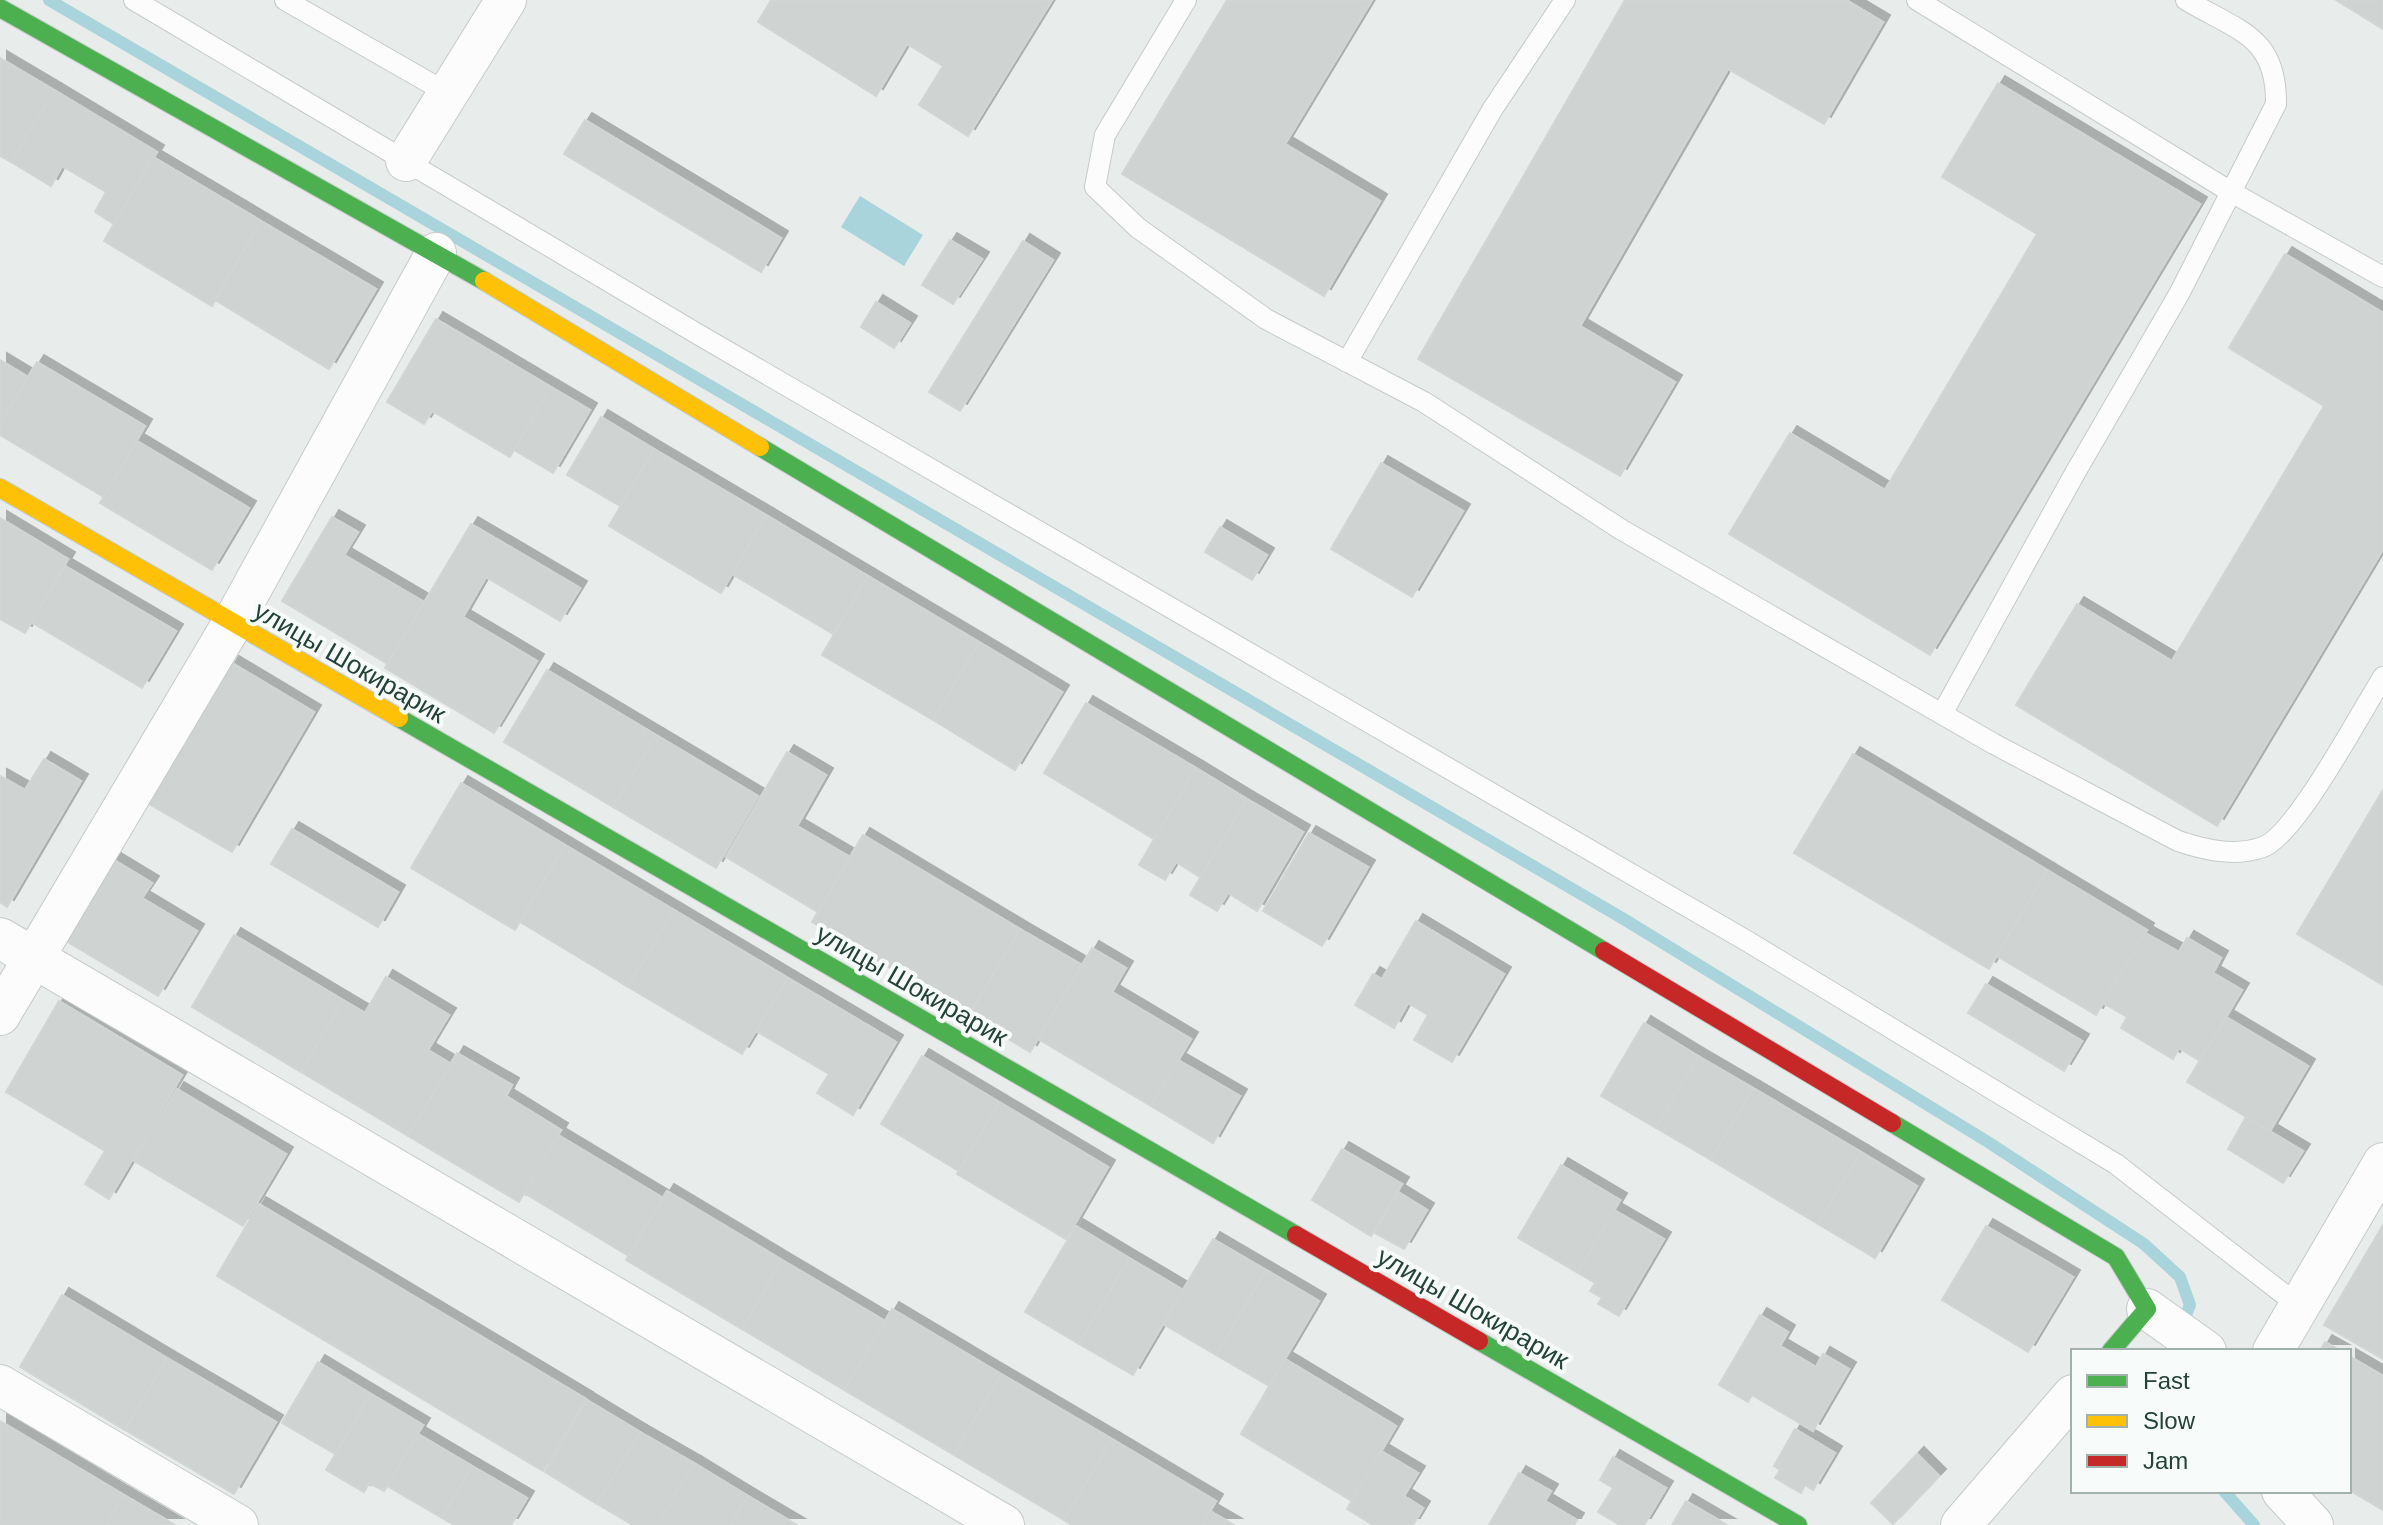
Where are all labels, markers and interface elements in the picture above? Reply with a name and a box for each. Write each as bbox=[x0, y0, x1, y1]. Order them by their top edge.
street label: улицы Шокирарик bbox=[249, 595, 452, 729]
street label: улицы Шокирарик bbox=[811, 918, 1014, 1052]
street label: улицы Шокирарик bbox=[1372, 1241, 1575, 1375]
legend bbox=[2071, 1349, 2351, 1493]
text: Fast bbox=[2143, 1367, 2190, 1394]
text: Slow bbox=[2143, 1407, 2196, 1434]
text: Jam bbox=[2143, 1447, 2188, 1474]

